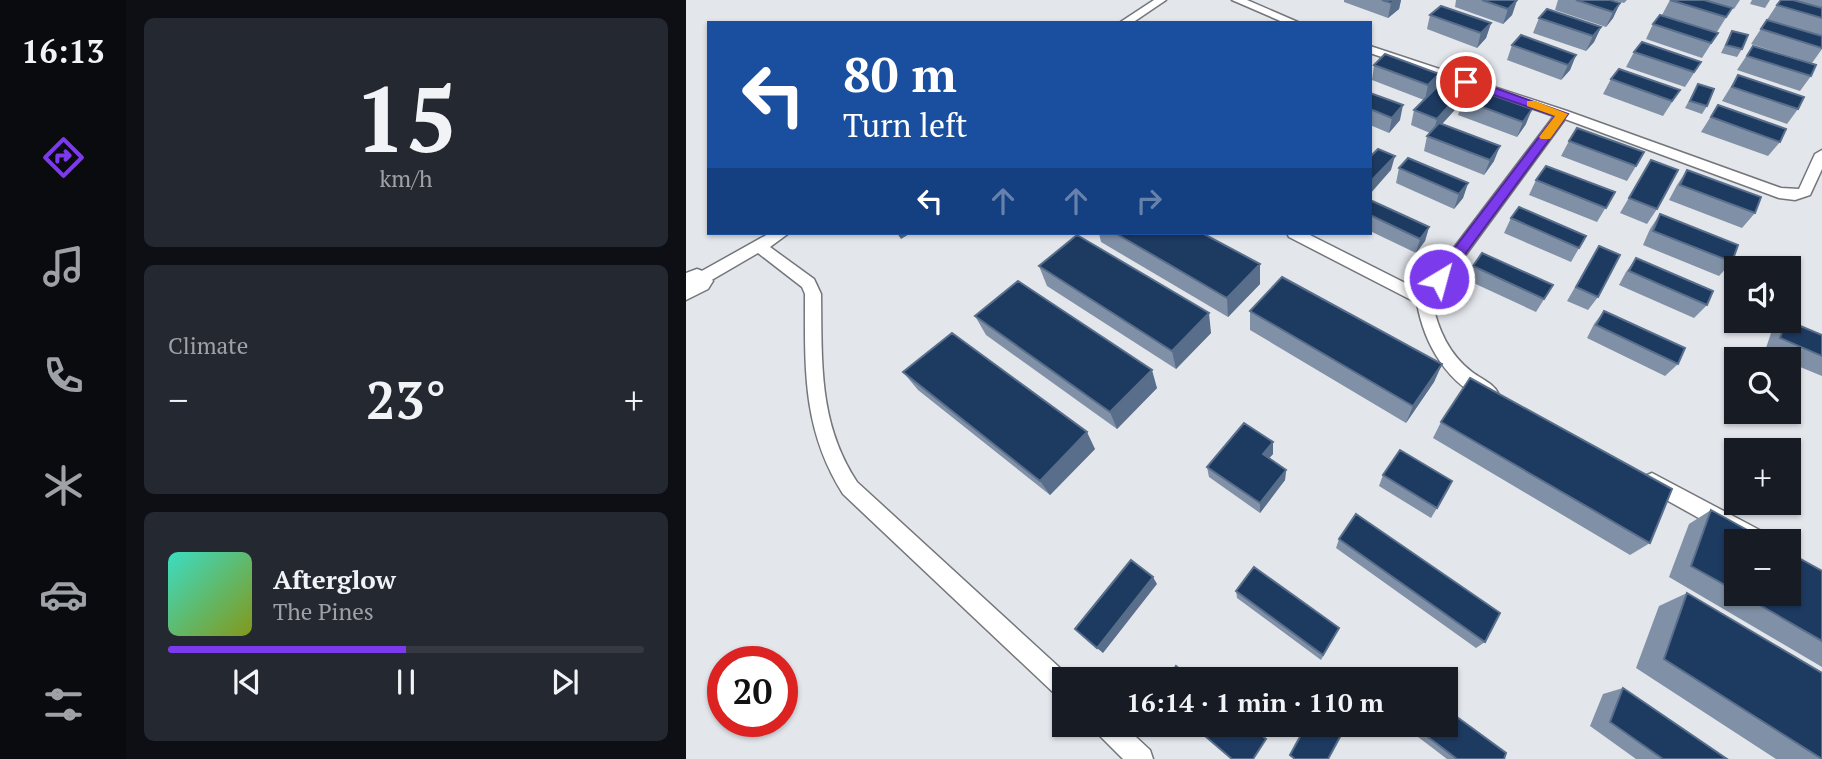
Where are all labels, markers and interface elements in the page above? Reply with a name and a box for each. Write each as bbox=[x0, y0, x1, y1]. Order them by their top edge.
text: 16:13 bbox=[21, 30, 105, 72]
text: 80 m bbox=[843, 41, 957, 106]
icon: left bbox=[728, 49, 819, 140]
pin bbox=[1436, 52, 1496, 112]
text: 15 bbox=[355, 57, 457, 178]
icon: arrive bbox=[1447, 63, 1485, 101]
text: Turn left bbox=[843, 104, 967, 146]
icon: directions bbox=[39, 133, 88, 182]
text: km/h bbox=[379, 163, 433, 194]
icon: left bbox=[911, 182, 949, 220]
icon: ahead bbox=[984, 182, 1022, 220]
icon: ahead bbox=[1057, 182, 1095, 220]
icon: right bbox=[1130, 182, 1168, 220]
icon: music bbox=[39, 242, 88, 291]
position arrow bbox=[1402, 242, 1476, 316]
map controls bbox=[1724, 256, 1801, 606]
button: sound bbox=[1724, 256, 1801, 333]
text: Climate bbox=[168, 330, 248, 361]
button: search bbox=[1724, 347, 1801, 424]
icon: phone bbox=[39, 351, 88, 400]
text: 23° bbox=[366, 365, 446, 434]
text: − bbox=[168, 375, 188, 425]
text: + bbox=[624, 375, 644, 425]
button: + bbox=[1724, 438, 1801, 515]
icon: climate bbox=[39, 461, 88, 510]
button: − bbox=[1724, 529, 1801, 606]
text: Afterglow bbox=[273, 562, 396, 596]
icon: car bbox=[39, 570, 88, 619]
text: The Pines bbox=[273, 596, 374, 627]
speed limit sign: 20 bbox=[707, 646, 798, 737]
icon: previous bbox=[228, 663, 266, 701]
icon: pause bbox=[387, 663, 425, 701]
icon: next bbox=[546, 663, 584, 701]
icon: filters bbox=[39, 680, 88, 729]
text: 16:14 · 1 min · 110 m bbox=[1126, 685, 1384, 719]

